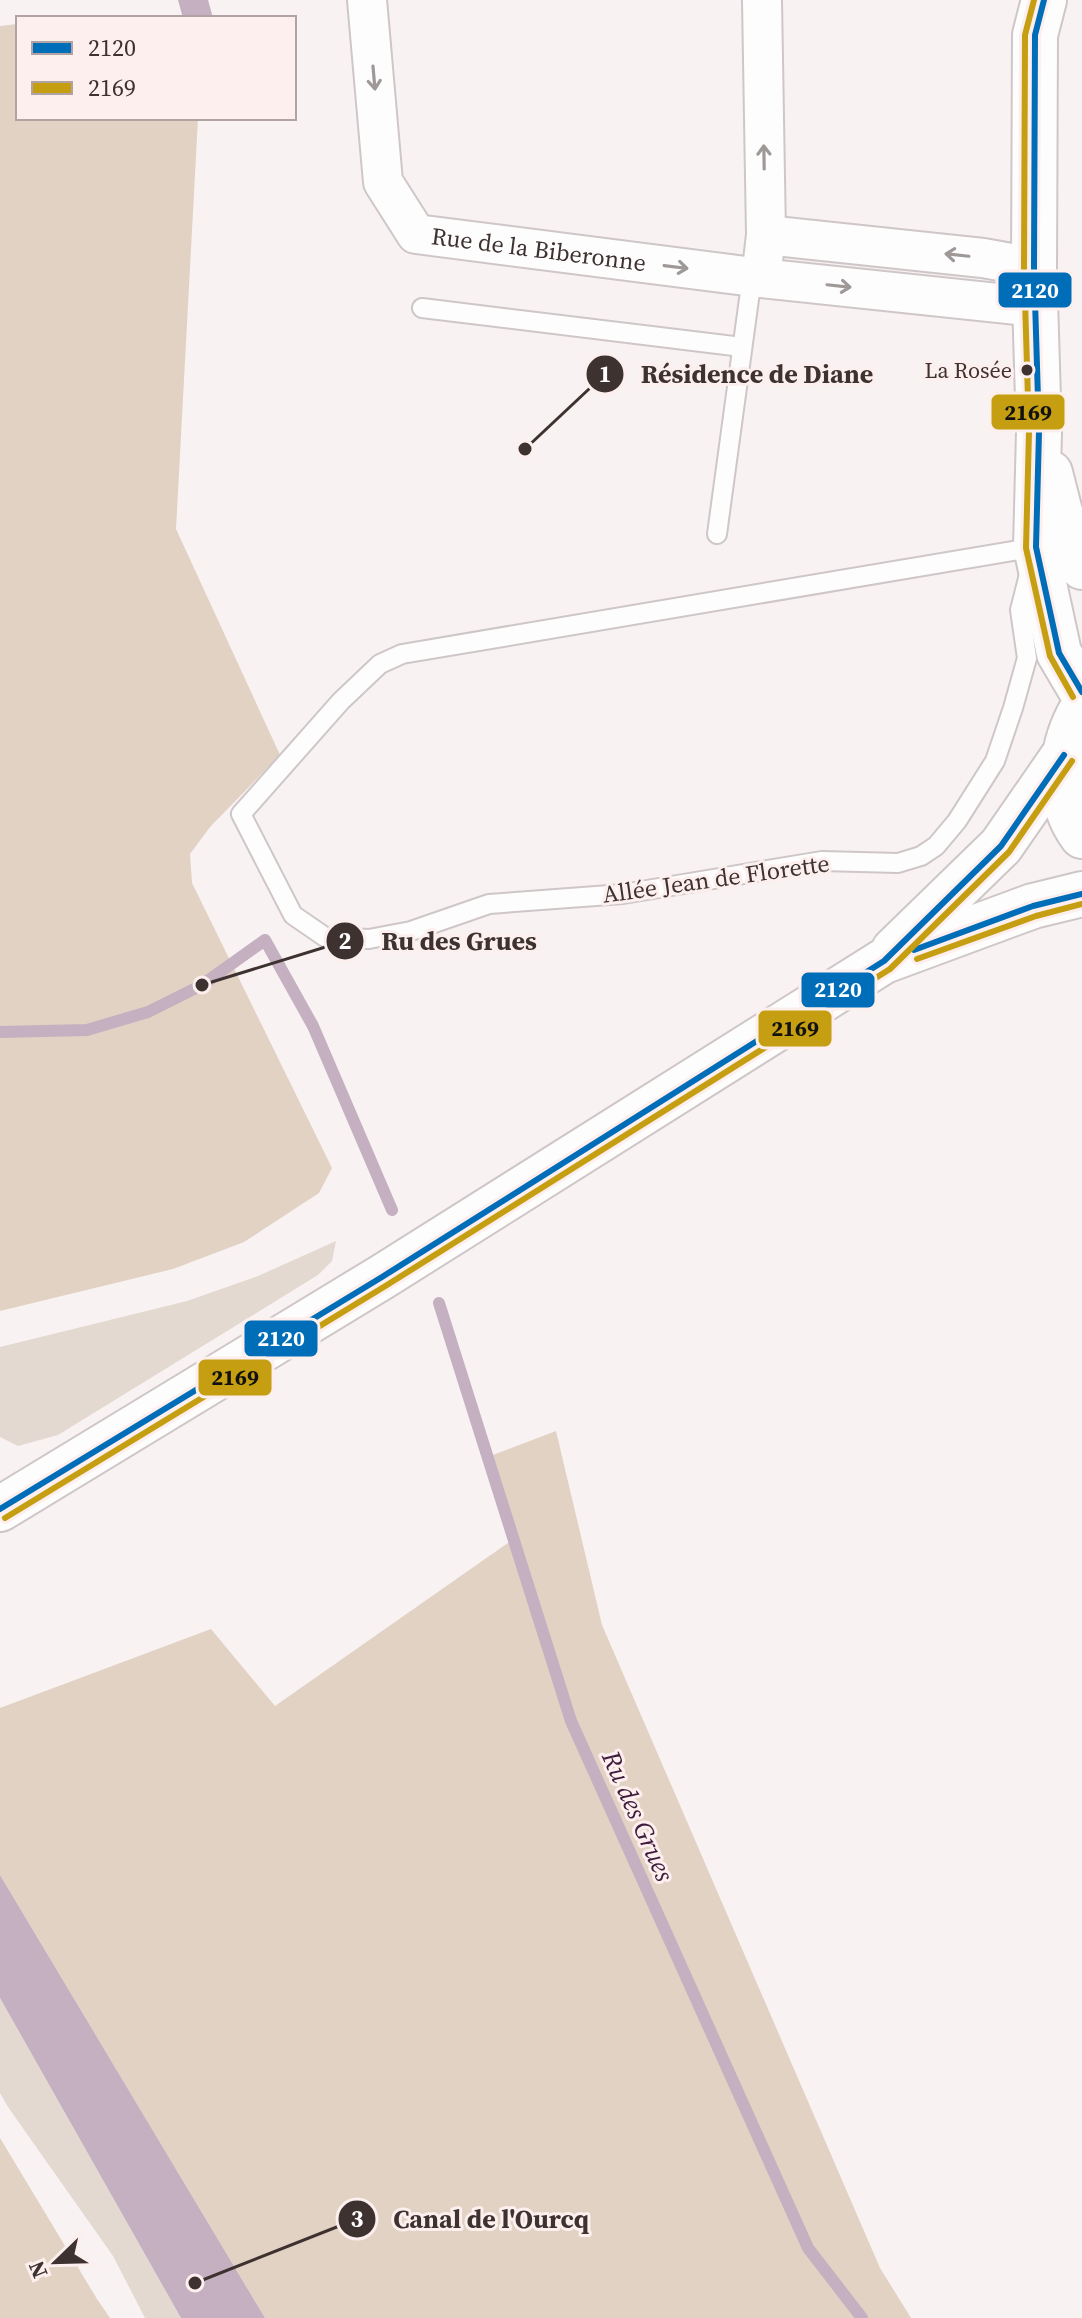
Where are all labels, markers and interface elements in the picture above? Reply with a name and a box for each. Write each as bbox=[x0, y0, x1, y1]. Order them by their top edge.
legend bbox=[16, 16, 296, 120]
text: 2120 bbox=[88, 31, 136, 64]
one-way arrow bbox=[367, 64, 382, 91]
text: 2169 bbox=[88, 71, 136, 104]
one-way arrow bbox=[757, 144, 772, 171]
street label: Rue de la Biberonne bbox=[430, 219, 648, 279]
one-way arrow bbox=[944, 248, 971, 263]
one-way arrow bbox=[662, 260, 689, 275]
line badge: 2120 bbox=[997, 271, 1073, 309]
text: 2120 bbox=[1011, 275, 1059, 305]
one-way arrow bbox=[825, 279, 852, 294]
callout: Résidence de Diane bbox=[585, 349, 889, 399]
place label: La Rosée bbox=[924, 355, 1012, 385]
text: Résidence de Diane bbox=[641, 356, 873, 392]
text: 1 bbox=[598, 357, 612, 390]
marker: La Rosée bbox=[1019, 362, 1035, 378]
line badge: 2169 bbox=[990, 393, 1066, 431]
text: 2169 bbox=[1004, 397, 1052, 427]
street label: Allée Jean de Florette bbox=[600, 846, 832, 911]
callout: Ru des Grues bbox=[325, 916, 553, 966]
text: Ru des Grues bbox=[381, 923, 537, 959]
text: 2 bbox=[338, 924, 352, 957]
line badge: 2120 bbox=[800, 971, 876, 1009]
text: 2120 bbox=[814, 974, 862, 1004]
line badge: 2169 bbox=[757, 1009, 833, 1048]
text: 2169 bbox=[771, 1013, 819, 1043]
line badge: 2120 bbox=[243, 1319, 319, 1358]
text: 2120 bbox=[257, 1323, 305, 1353]
line badge: 2169 bbox=[197, 1358, 273, 1397]
text: 2169 bbox=[211, 1362, 259, 1392]
water label: Ru des Grues bbox=[593, 1744, 683, 1888]
callout: Canal de l'Ourcq bbox=[337, 2194, 605, 2244]
text: Canal de l'Ourcq bbox=[393, 2201, 589, 2237]
text: 3 bbox=[350, 2202, 364, 2235]
north arrow bbox=[16, 2222, 96, 2302]
text: N bbox=[21, 2257, 55, 2283]

